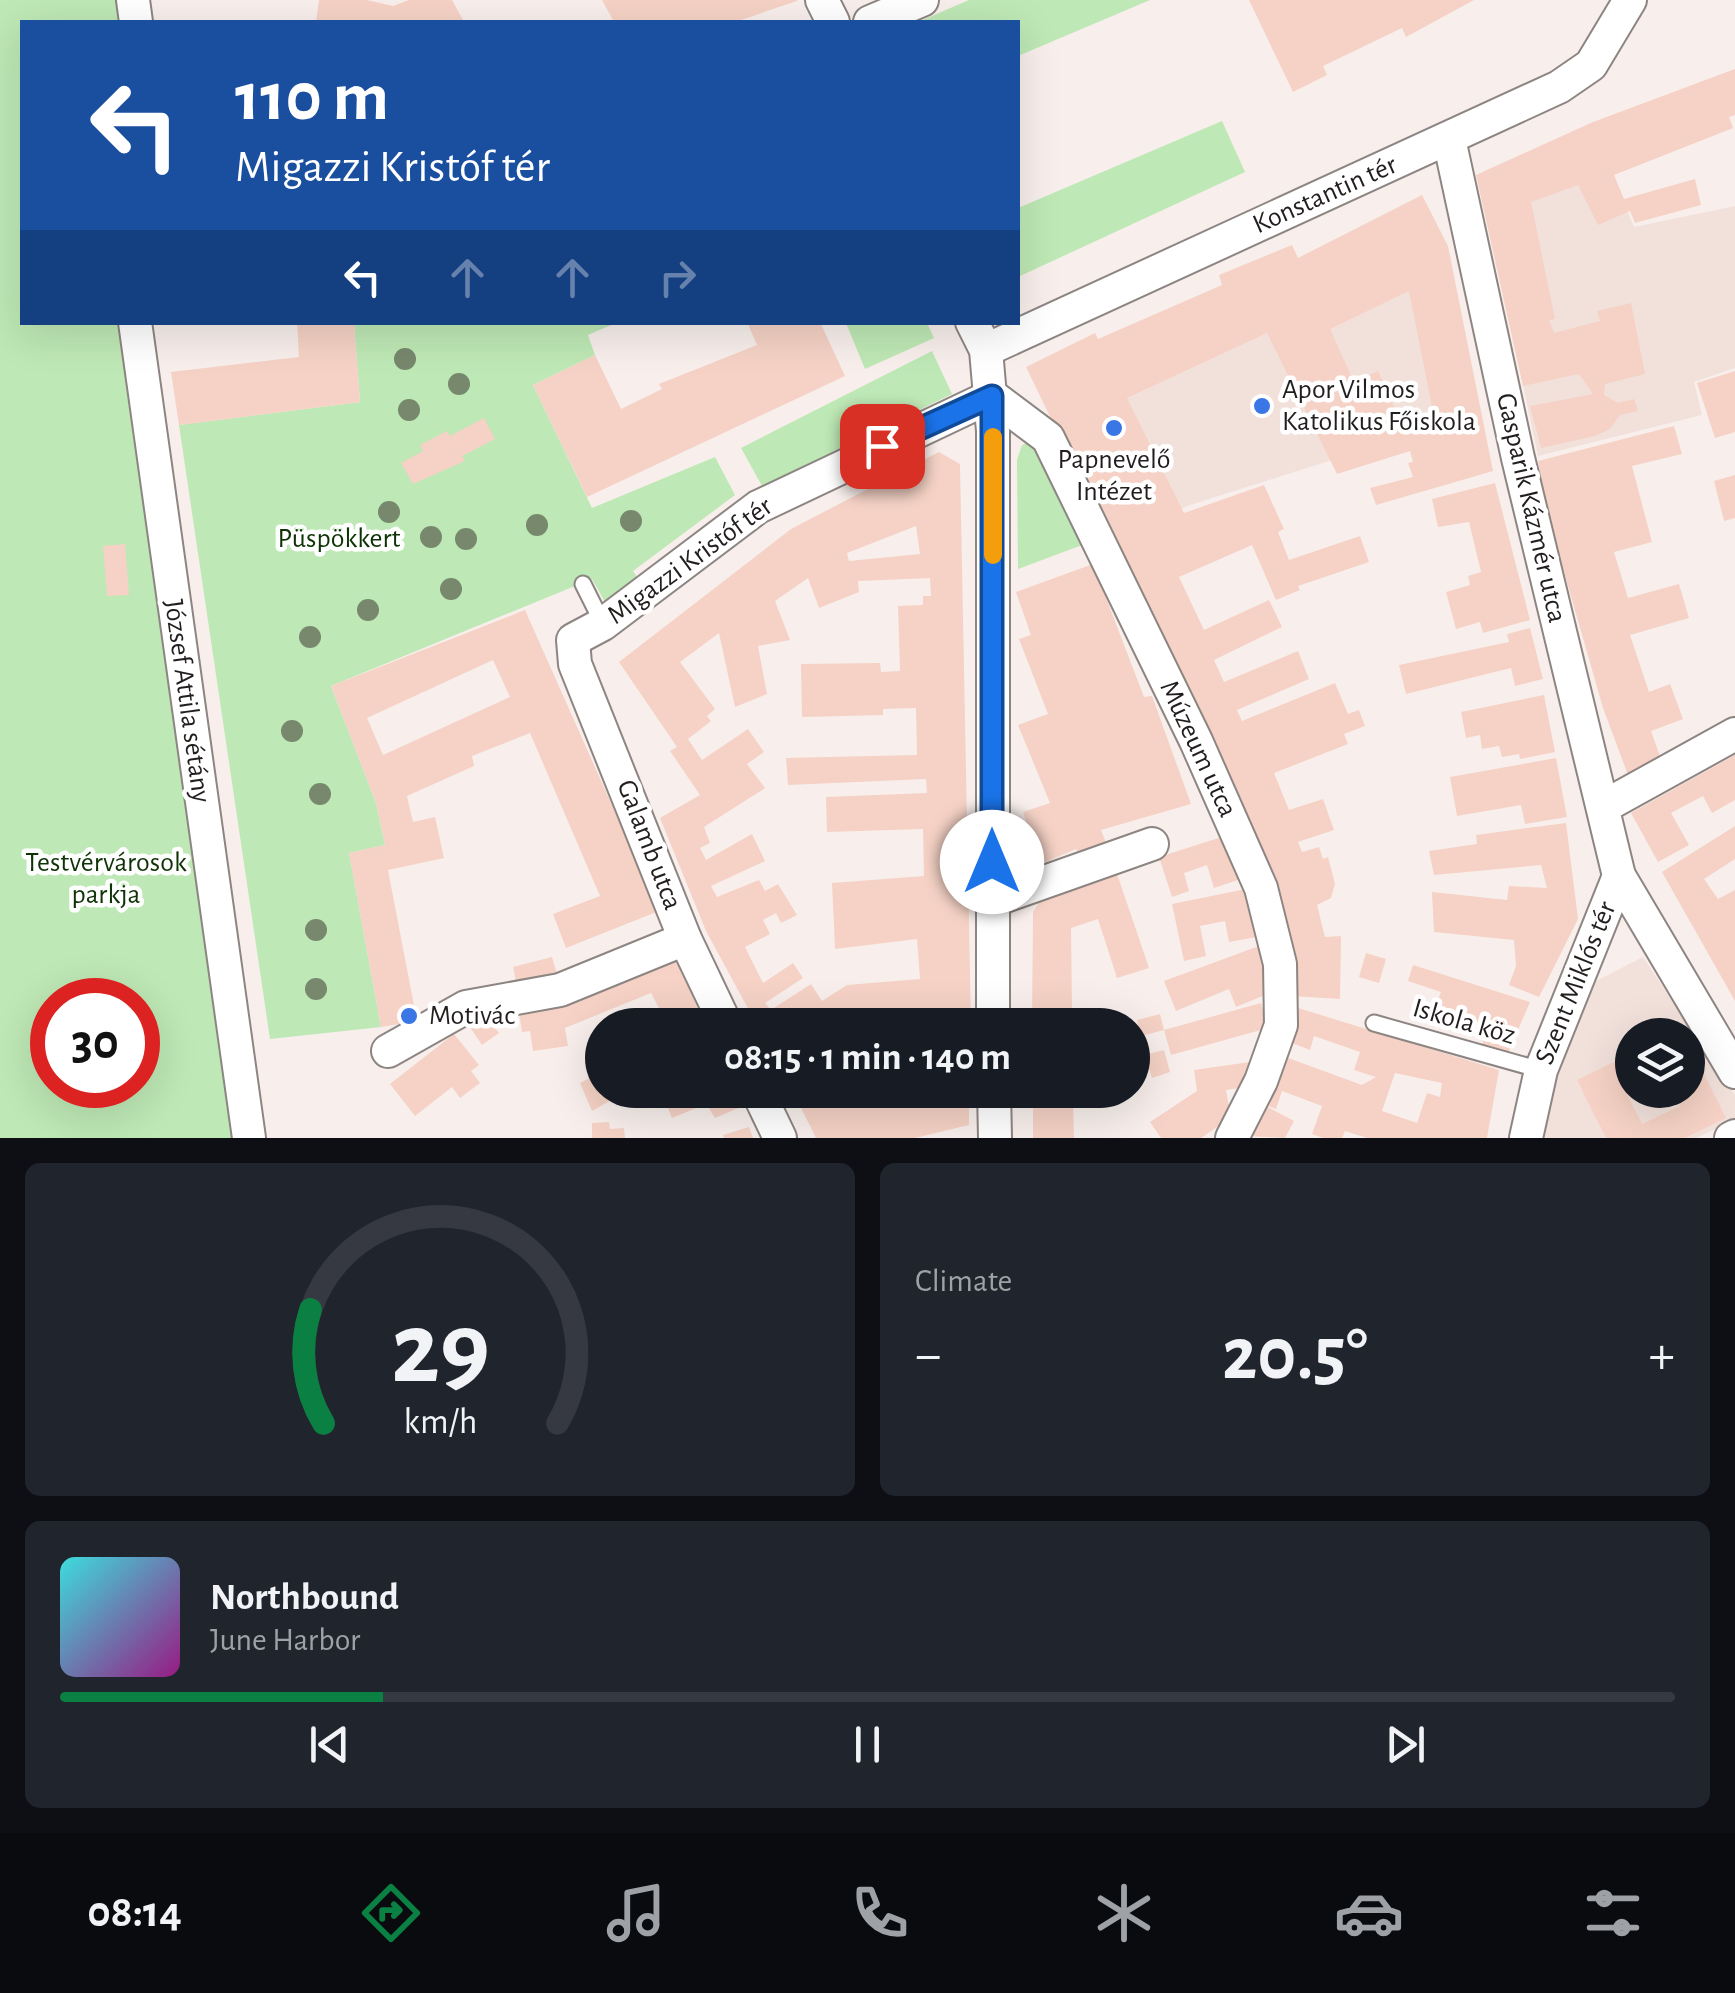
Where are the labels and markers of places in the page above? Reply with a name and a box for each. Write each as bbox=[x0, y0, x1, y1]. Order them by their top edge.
place label: Apor Vilmos Katolikus Főiskola bbox=[1282, 376, 1476, 436]
marker: Apor Vilmos Katolikus Főiskola bbox=[1251, 395, 1273, 417]
pin bbox=[840, 404, 925, 489]
marker: Papnevelő Intézet bbox=[1103, 417, 1125, 439]
place label: Papnevelő Intézet bbox=[1057, 446, 1171, 506]
place label: Motivác bbox=[429, 1002, 515, 1030]
marker: Motivác bbox=[398, 1005, 420, 1027]

